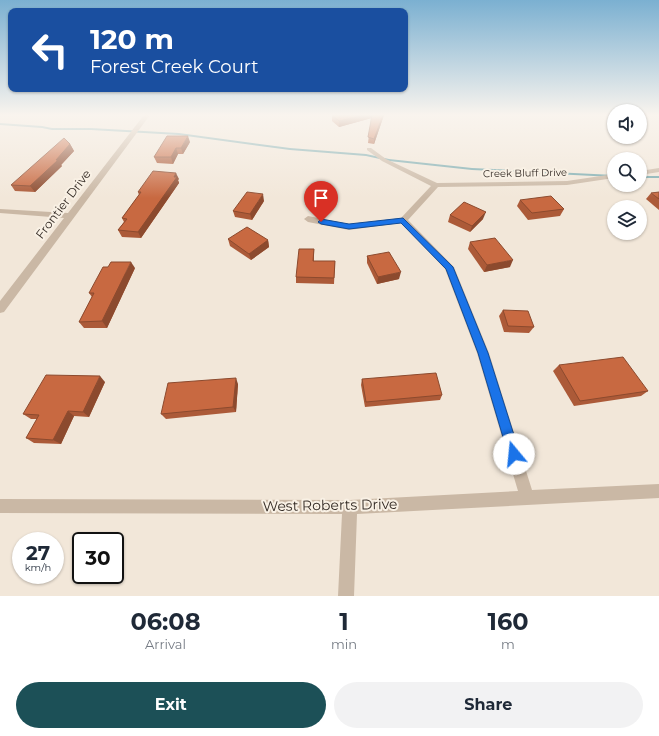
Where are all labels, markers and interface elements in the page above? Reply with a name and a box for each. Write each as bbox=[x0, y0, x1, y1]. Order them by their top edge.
text: 120 m bbox=[90, 22, 174, 56]
icon: left bbox=[24, 24, 76, 76]
text: Forest Creek Court bbox=[90, 56, 259, 78]
map controls bbox=[607, 104, 647, 240]
button: sound bbox=[607, 104, 647, 144]
button: search bbox=[607, 152, 647, 192]
street label: Creek Bluff Drive bbox=[483, 166, 567, 180]
street label: Frontier Drive bbox=[32, 167, 94, 241]
pin bbox=[304, 181, 338, 222]
icon: arrive bbox=[310, 187, 332, 209]
button: layers bbox=[607, 200, 647, 240]
position arrow bbox=[493, 433, 535, 475]
street label: West Roberts Drive bbox=[262, 495, 398, 515]
speed limit sign: 30 bbox=[72, 532, 124, 584]
text: 27 bbox=[26, 541, 50, 565]
text: km/h bbox=[25, 561, 51, 574]
text: 06:08 bbox=[130, 607, 200, 636]
text: 1 bbox=[339, 607, 349, 636]
text: 160 bbox=[488, 607, 529, 636]
text: Arrival bbox=[145, 636, 186, 652]
text: min bbox=[331, 636, 357, 652]
text: m bbox=[501, 636, 515, 652]
button: Exit bbox=[16, 682, 326, 728]
button: Share bbox=[334, 682, 643, 728]

